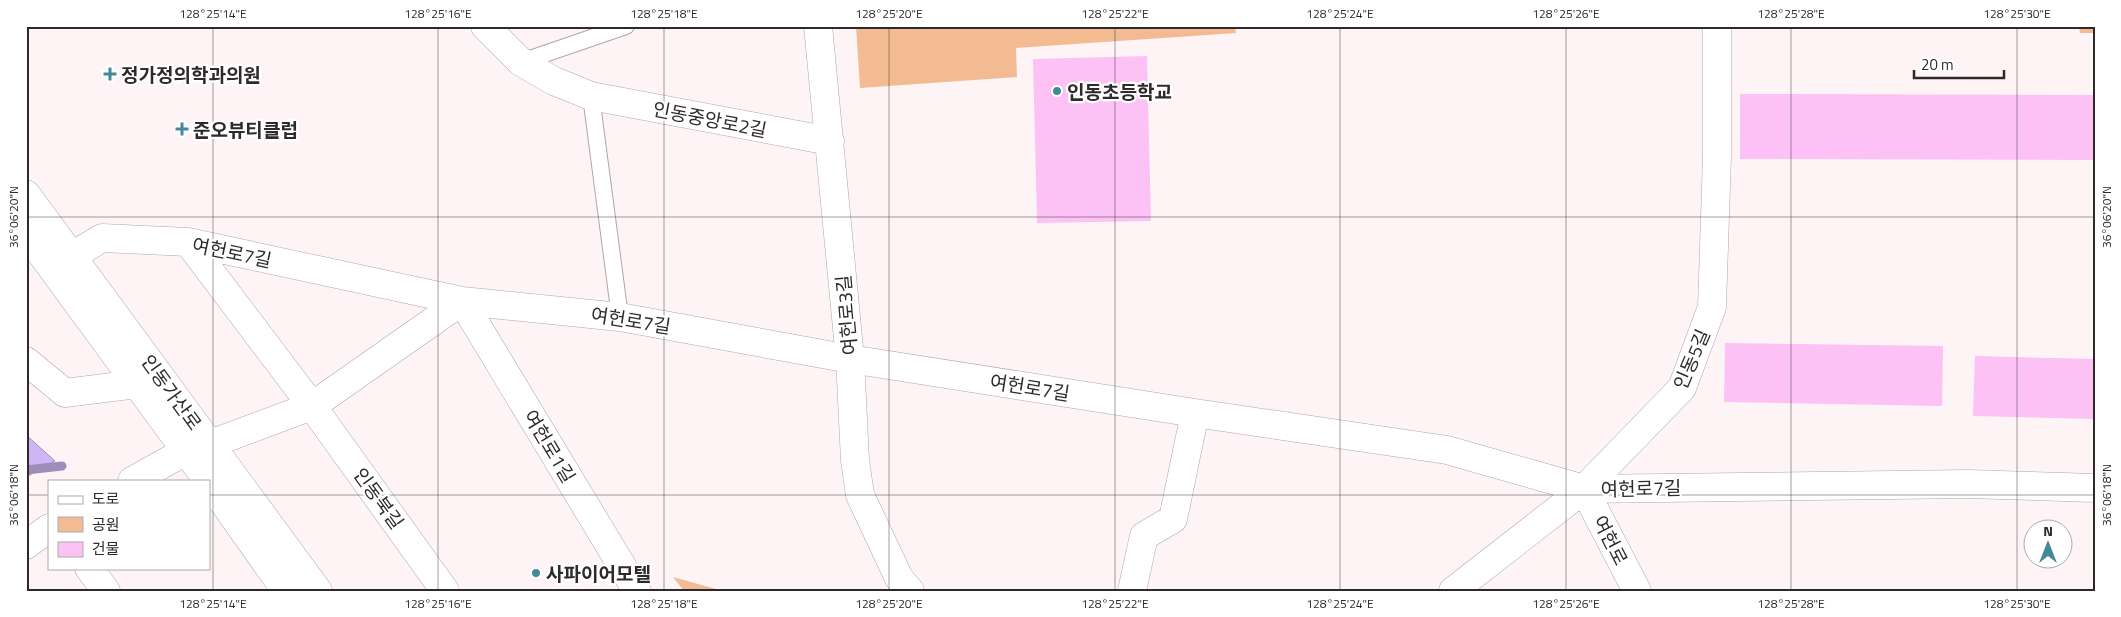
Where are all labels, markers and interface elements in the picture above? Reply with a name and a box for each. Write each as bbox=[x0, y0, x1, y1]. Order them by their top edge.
text: 128°25'14"E bbox=[179, 4, 247, 23]
text: 128°25'16"E bbox=[404, 4, 472, 23]
text: 128°25'18"E bbox=[630, 4, 698, 23]
text: 128°25'20"E bbox=[855, 4, 923, 23]
text: 128°25'22"E bbox=[1081, 4, 1149, 23]
text: 128°25'24"E bbox=[1306, 4, 1374, 23]
text: 128°25'26"E bbox=[1532, 4, 1600, 23]
text: 128°25'28"E bbox=[1757, 4, 1825, 23]
text: 128°25'30"E bbox=[1983, 4, 2051, 23]
scale bar bbox=[1914, 48, 2004, 80]
text: 20 m bbox=[1921, 53, 1954, 76]
place label: 정가정의학과의원 bbox=[121, 60, 261, 89]
marker: 정가정의학과의원 bbox=[103, 67, 117, 81]
place label: 인동초등학교 bbox=[1067, 77, 1172, 106]
marker: 인동초등학교 bbox=[1051, 85, 1063, 97]
street label: 인동중앙로2길 bbox=[651, 94, 769, 144]
place label: 준오뷰티클럽 bbox=[193, 115, 298, 144]
marker: 준오뷰티클럽 bbox=[175, 122, 189, 136]
text: 36°06'20"N bbox=[4, 186, 23, 248]
text: 36°06'20"N bbox=[2097, 186, 2116, 248]
street label: 여헌로7길 bbox=[190, 229, 274, 275]
street label: 여헌로3길 bbox=[828, 274, 864, 356]
street label: 여헌로7길 bbox=[589, 299, 673, 341]
street label: 인동5길 bbox=[1665, 324, 1717, 394]
street label: 인동가산로 bbox=[135, 348, 209, 436]
street label: 여헌로7길 bbox=[988, 366, 1072, 408]
street label: 여헌로1길 bbox=[517, 404, 583, 488]
street label: 인동북길 bbox=[347, 461, 411, 535]
text: 36°06'18"N bbox=[4, 464, 23, 526]
text: 36°06'18"N bbox=[2097, 464, 2116, 526]
street label: 여헌로7길 bbox=[1600, 473, 1682, 503]
legend bbox=[48, 480, 210, 570]
text: 도로 bbox=[92, 487, 120, 510]
street label: 여헌로 bbox=[1586, 510, 1636, 570]
text: 공원 bbox=[92, 513, 120, 536]
north arrow bbox=[2024, 520, 2074, 570]
text: N bbox=[2043, 520, 2053, 541]
text: 건물 bbox=[92, 537, 120, 560]
place label: 사파이어모텔 bbox=[546, 559, 651, 588]
marker: 사파이어모텔 bbox=[530, 567, 542, 579]
text: 128°25'14"E bbox=[179, 594, 247, 613]
text: 128°25'16"E bbox=[404, 594, 472, 613]
text: 128°25'18"E bbox=[630, 594, 698, 613]
text: 128°25'20"E bbox=[855, 594, 923, 613]
text: 128°25'22"E bbox=[1081, 594, 1149, 613]
text: 128°25'24"E bbox=[1306, 594, 1374, 613]
text: 128°25'26"E bbox=[1532, 594, 1600, 613]
text: 128°25'28"E bbox=[1757, 594, 1825, 613]
text: 128°25'30"E bbox=[1983, 594, 2051, 613]

